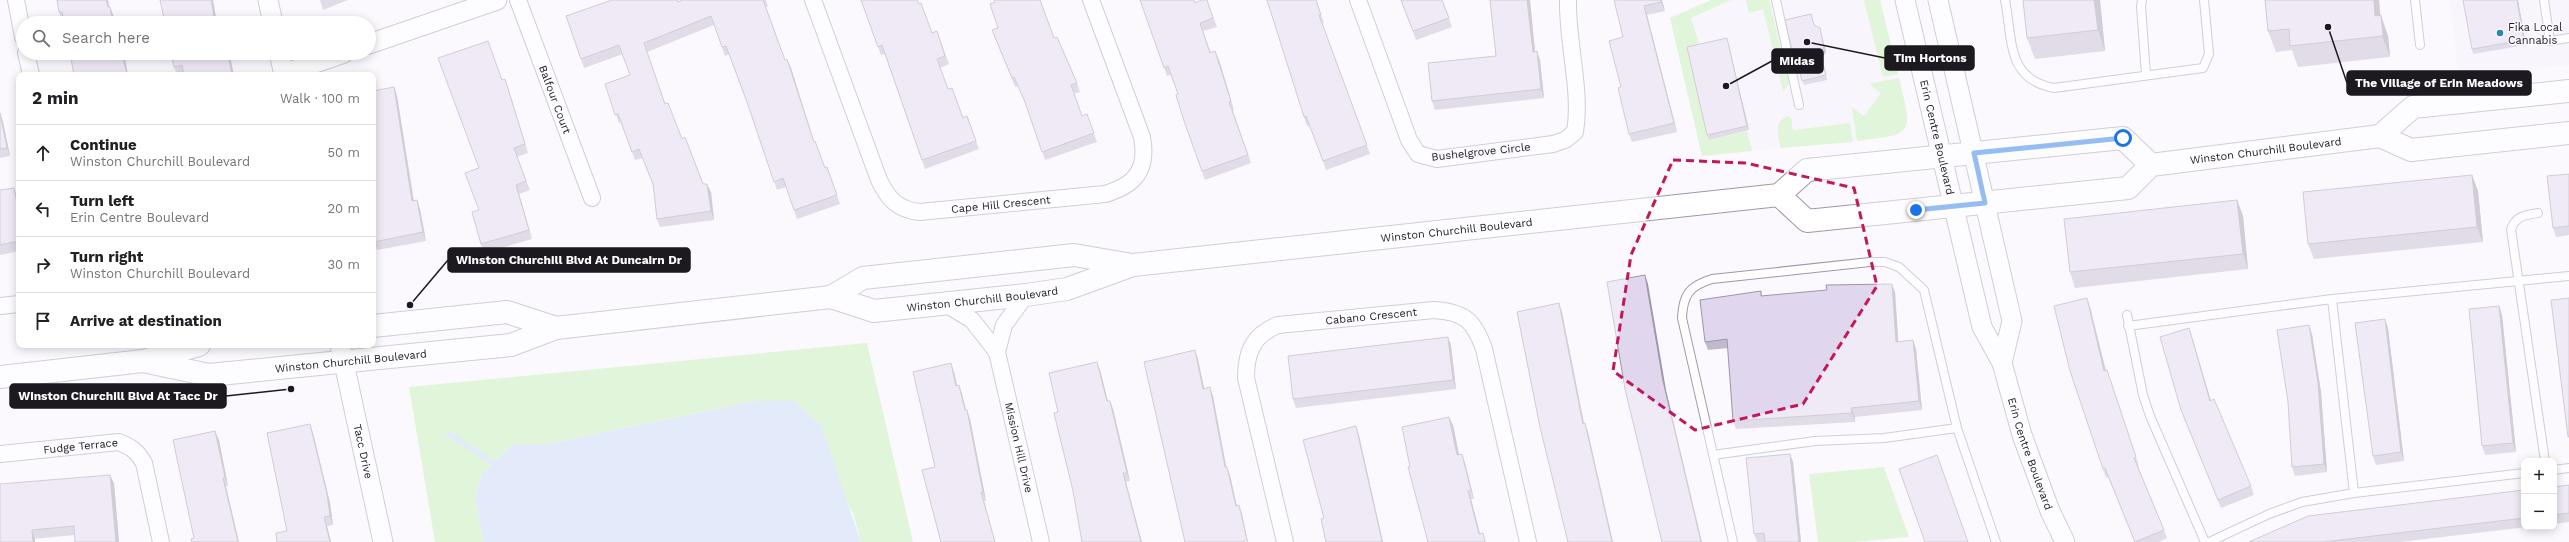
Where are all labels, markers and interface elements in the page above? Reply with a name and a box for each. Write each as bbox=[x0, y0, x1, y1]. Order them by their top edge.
search box bbox=[16, 16, 376, 60]
place label: Fika Local Cannabis bbox=[2508, 21, 2563, 47]
icon: search bbox=[30, 27, 52, 49]
marker: Fika Local Cannabis bbox=[2495, 28, 2505, 38]
text: Search here bbox=[62, 29, 150, 47]
callout: Tim Hortons bbox=[1885, 46, 1974, 70]
callout: Midas bbox=[1772, 49, 1823, 73]
text: Tim Hortons bbox=[1893, 51, 1967, 65]
text: Midas bbox=[1779, 54, 1815, 68]
street label: Balfour Court bbox=[536, 63, 574, 136]
callout: The Village of Erin Meadows bbox=[2347, 71, 2531, 95]
text: The Village of Erin Meadows bbox=[2355, 76, 2524, 90]
street label: Erin Centre Boulevard bbox=[1917, 78, 1957, 196]
text: 2 min bbox=[32, 88, 78, 108]
text: Walk · 100 m bbox=[280, 91, 360, 106]
route start bbox=[2114, 129, 2132, 147]
street label: Winston Churchill Boulevard bbox=[2189, 134, 2342, 167]
text: Continue bbox=[70, 136, 137, 154]
street label: Bushelgrove Circle bbox=[1431, 140, 1531, 164]
icon: ahead bbox=[32, 142, 54, 164]
text: 50 m bbox=[328, 145, 360, 160]
text: Winston Churchill Boulevard bbox=[70, 154, 250, 169]
text: Turn left bbox=[70, 192, 134, 210]
street label: Cape Hill Crescent bbox=[951, 193, 1052, 215]
icon: left bbox=[32, 198, 54, 220]
text: 20 m bbox=[328, 201, 360, 216]
route end bbox=[1907, 201, 1925, 219]
text: Erin Centre Boulevard bbox=[70, 210, 209, 225]
street label: Winston Churchill Boulevard bbox=[1380, 215, 1533, 245]
text: Turn right bbox=[70, 248, 143, 266]
callout: Winston Churchill Blvd At Duncairn Dr bbox=[448, 248, 690, 272]
text: Winston Churchill Blvd At Duncairn Dr bbox=[456, 253, 683, 267]
icon: right bbox=[32, 254, 54, 276]
text: 30 m bbox=[328, 257, 360, 272]
text: Winston Churchill Boulevard bbox=[70, 266, 250, 281]
street label: Winston Churchill Boulevard bbox=[906, 284, 1059, 314]
street label: Cabano Crescent bbox=[1325, 305, 1418, 327]
icon: arrive bbox=[32, 310, 54, 332]
text: Arrive at destination bbox=[70, 312, 222, 330]
street label: Winston Churchill Boulevard bbox=[274, 347, 427, 375]
callout: Winston Churchill Blvd At Tacc Dr bbox=[10, 384, 226, 408]
text: Winston Churchill Blvd At Tacc Dr bbox=[18, 389, 219, 403]
street label: Erin Centre Boulevard bbox=[2005, 396, 2055, 511]
street label: Mission Hill Drive bbox=[1002, 401, 1036, 494]
street label: Tacc Drive bbox=[351, 423, 375, 480]
street label: Fudge Terrace bbox=[43, 436, 119, 456]
map controls bbox=[2521, 458, 2557, 530]
button: + bbox=[2521, 458, 2557, 494]
button: − bbox=[2521, 494, 2557, 530]

